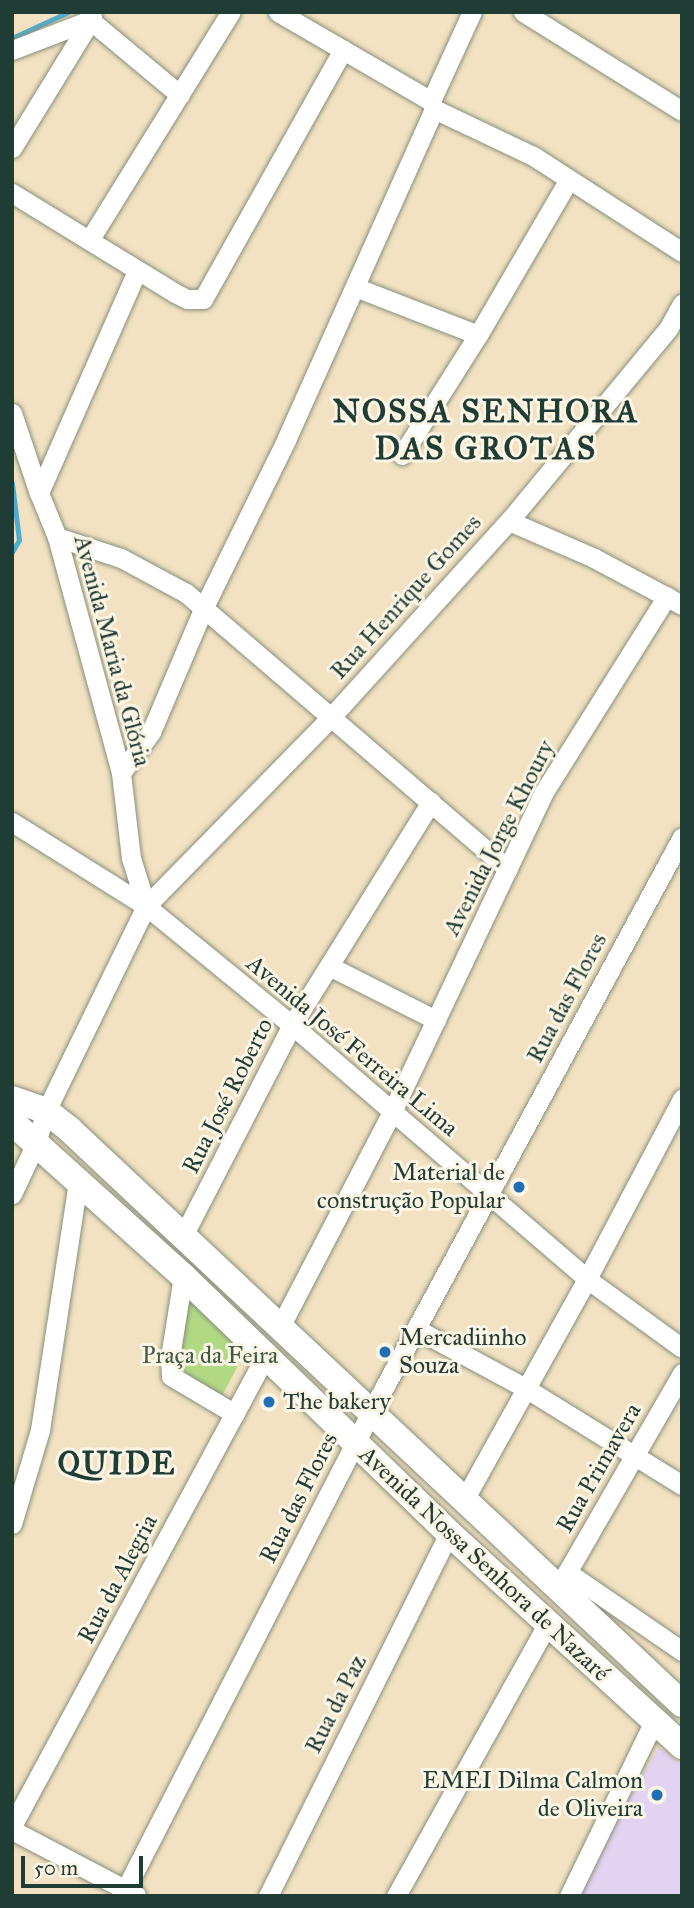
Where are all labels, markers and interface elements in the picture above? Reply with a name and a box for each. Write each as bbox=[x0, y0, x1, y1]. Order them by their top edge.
district label: NOSSA SENHORA DAS GROTAS bbox=[334, 394, 638, 469]
street label: Rua Henrique Gomes bbox=[324, 509, 488, 685]
street label: Avenida Maria da Glória bbox=[67, 532, 157, 770]
street label: Avenida Jorge Khoury bbox=[437, 735, 561, 941]
street label: Rua das Flores bbox=[521, 928, 613, 1068]
street label: Avenida José Ferreira Lima bbox=[240, 949, 464, 1143]
street label: Rua José Roberto bbox=[176, 1013, 280, 1179]
place label: Material de construção Popular bbox=[317, 1159, 505, 1215]
marker: Material de construção Popular bbox=[511, 1179, 527, 1195]
place label: Mercadiinho Souza bbox=[399, 1324, 526, 1380]
park label: Praça da Feira bbox=[142, 1342, 278, 1370]
marker: Mercadiinho Souza bbox=[377, 1344, 393, 1360]
place label: The bakery bbox=[283, 1388, 391, 1416]
marker: The bakery bbox=[261, 1394, 277, 1410]
street label: Rua Primavera bbox=[550, 1398, 648, 1538]
street label: Rua das Flores bbox=[254, 1428, 344, 1568]
street label: Avenida Nossa Senhora de Nazaré bbox=[353, 1440, 615, 1688]
district label: QUIDE bbox=[58, 1445, 176, 1483]
street label: Rua da Alegria bbox=[72, 1510, 164, 1648]
street label: Rua da Paz bbox=[299, 1650, 373, 1758]
place label: EMEI Dilma Calmon de Oliveira bbox=[423, 1767, 643, 1823]
marker: EMEI Dilma Calmon de Oliveira bbox=[649, 1787, 665, 1803]
scale bar bbox=[24, 1842, 147, 1886]
text: 50 m bbox=[34, 1855, 78, 1881]

